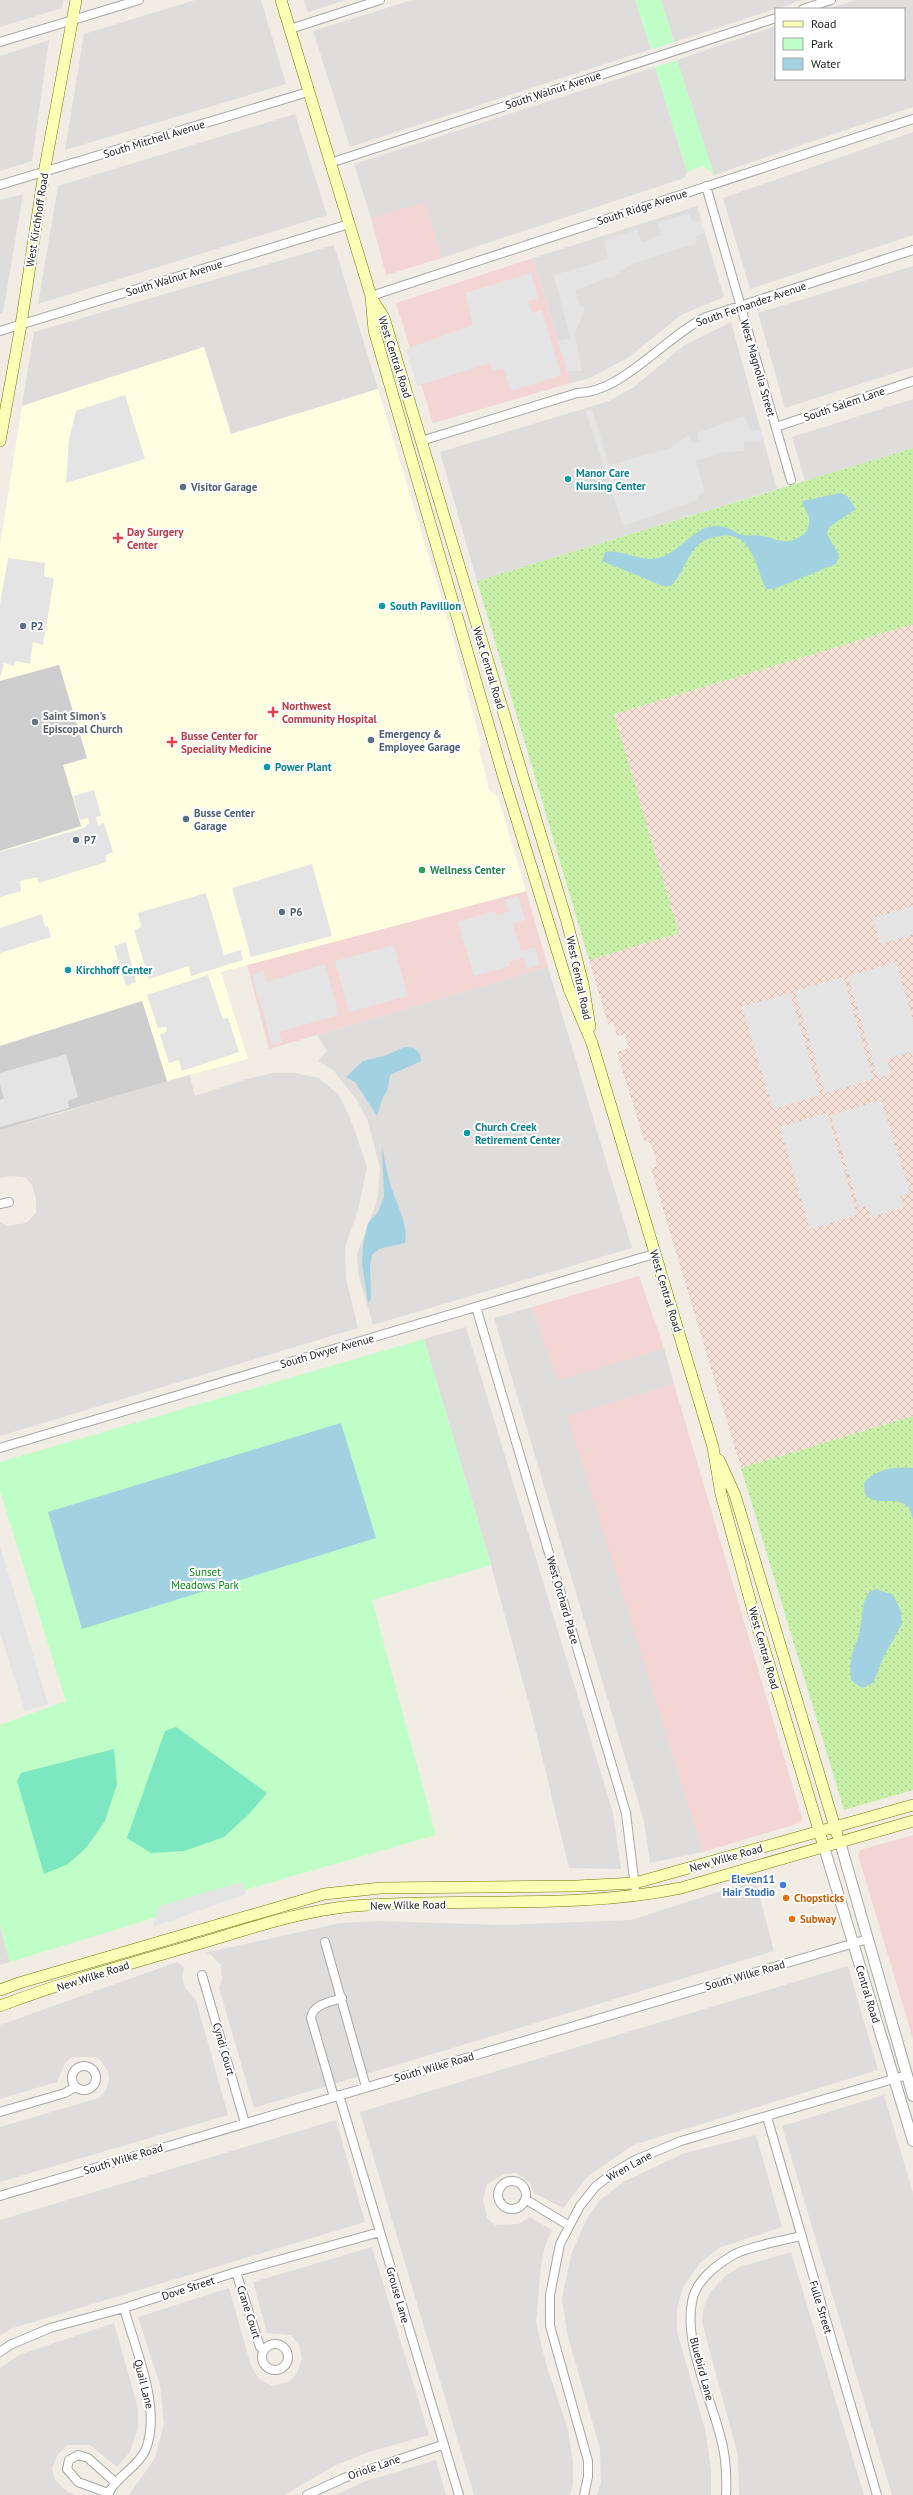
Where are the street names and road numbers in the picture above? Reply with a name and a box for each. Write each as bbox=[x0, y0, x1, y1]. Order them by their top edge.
street label: South Walnut Avenue bbox=[503, 68, 603, 112]
street label: South Mitchell Avenue bbox=[101, 117, 207, 161]
street label: West Kirchhoff Road bbox=[23, 172, 51, 268]
street label: South Ridge Avenue bbox=[595, 186, 689, 228]
street label: South Walnut Avenue bbox=[124, 257, 224, 299]
street label: South Fernandez Avenue bbox=[694, 278, 808, 329]
street label: West Central Road bbox=[375, 314, 415, 400]
street label: West Magnolia Street bbox=[737, 318, 779, 418]
street label: South Salem Lane bbox=[802, 383, 887, 424]
street label: West Central Road bbox=[470, 625, 508, 711]
street label: West Central Road bbox=[563, 935, 595, 1021]
street label: West Central Road bbox=[647, 1248, 685, 1334]
street label: South Dwyer Avenue bbox=[278, 1331, 376, 1371]
street label: West Orchard Place bbox=[544, 1554, 582, 1646]
street label: West Central Road bbox=[746, 1605, 783, 1691]
street label: New Wilke Road bbox=[688, 1841, 764, 1875]
street label: New Wilke Road bbox=[370, 1897, 446, 1913]
street label: South Wilke Road bbox=[703, 1957, 787, 1993]
street label: New Wilke Road bbox=[55, 1958, 131, 1994]
street label: Central Road bbox=[853, 1963, 883, 2025]
street label: Cyndi Court bbox=[210, 2021, 238, 2077]
street label: South Wilke Road bbox=[392, 2049, 476, 2085]
street label: South Wilke Road bbox=[82, 2140, 165, 2178]
street label: Wren Lane bbox=[604, 2148, 654, 2184]
street label: Grouse Lane bbox=[383, 2265, 413, 2325]
street label: Dove Street bbox=[160, 2273, 216, 2303]
street label: Fulle Street bbox=[806, 2279, 836, 2335]
street label: Crane Court bbox=[234, 2284, 264, 2341]
street label: Bluebird Lane bbox=[687, 2336, 717, 2403]
street label: Quail Lane bbox=[131, 2358, 157, 2411]
street label: Oriole Lane bbox=[346, 2451, 402, 2482]

